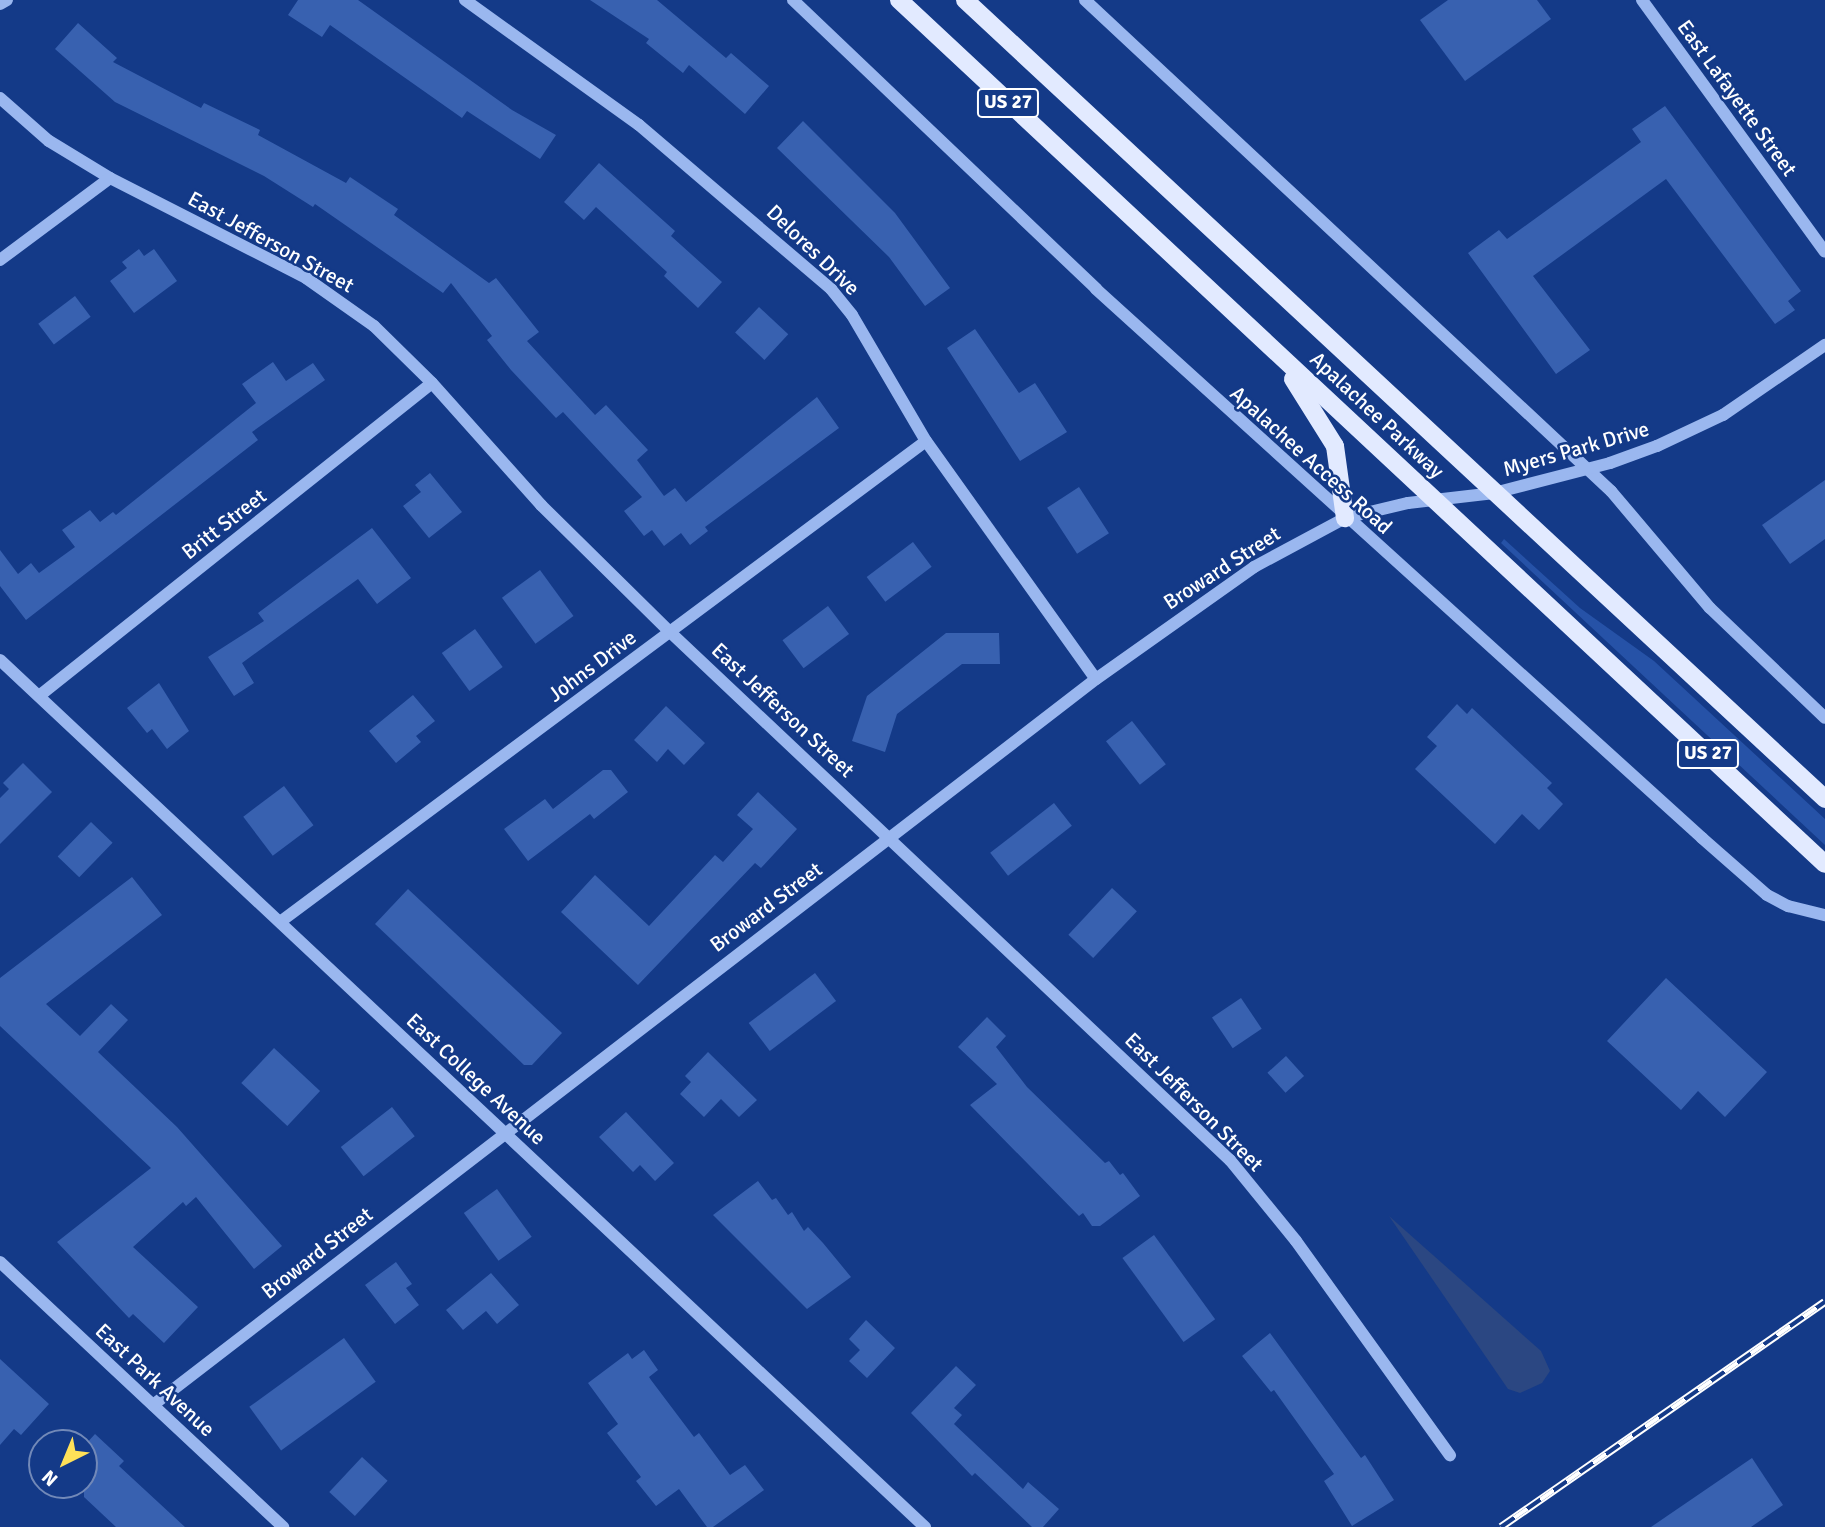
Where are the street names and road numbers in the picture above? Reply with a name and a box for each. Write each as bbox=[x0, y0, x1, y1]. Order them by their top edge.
street label: East Lafayette Street bbox=[1672, 15, 1802, 181]
road number: US 27 bbox=[976, 88, 1040, 118]
street label: East Jefferson Street bbox=[184, 186, 358, 298]
street label: Delores Drive bbox=[761, 199, 865, 301]
street label: Apalachee Parkway bbox=[1305, 346, 1449, 484]
street label: Apalachee Access Road bbox=[1225, 381, 1397, 539]
street label: Myers Park Drive bbox=[1500, 416, 1652, 482]
street label: Britt Street bbox=[177, 483, 271, 565]
street label: Broward Street bbox=[1159, 521, 1285, 615]
street label: Johns Drive bbox=[543, 625, 641, 707]
street label: East Jefferson Street bbox=[706, 637, 860, 783]
road number: US 27 bbox=[1676, 738, 1740, 769]
street label: Broward Street bbox=[705, 857, 827, 957]
street label: East College Avenue bbox=[401, 1008, 551, 1150]
street label: East Jefferson Street bbox=[1119, 1027, 1269, 1177]
street label: Broward Street bbox=[256, 1202, 378, 1304]
street label: East Park Avenue bbox=[90, 1318, 220, 1442]

